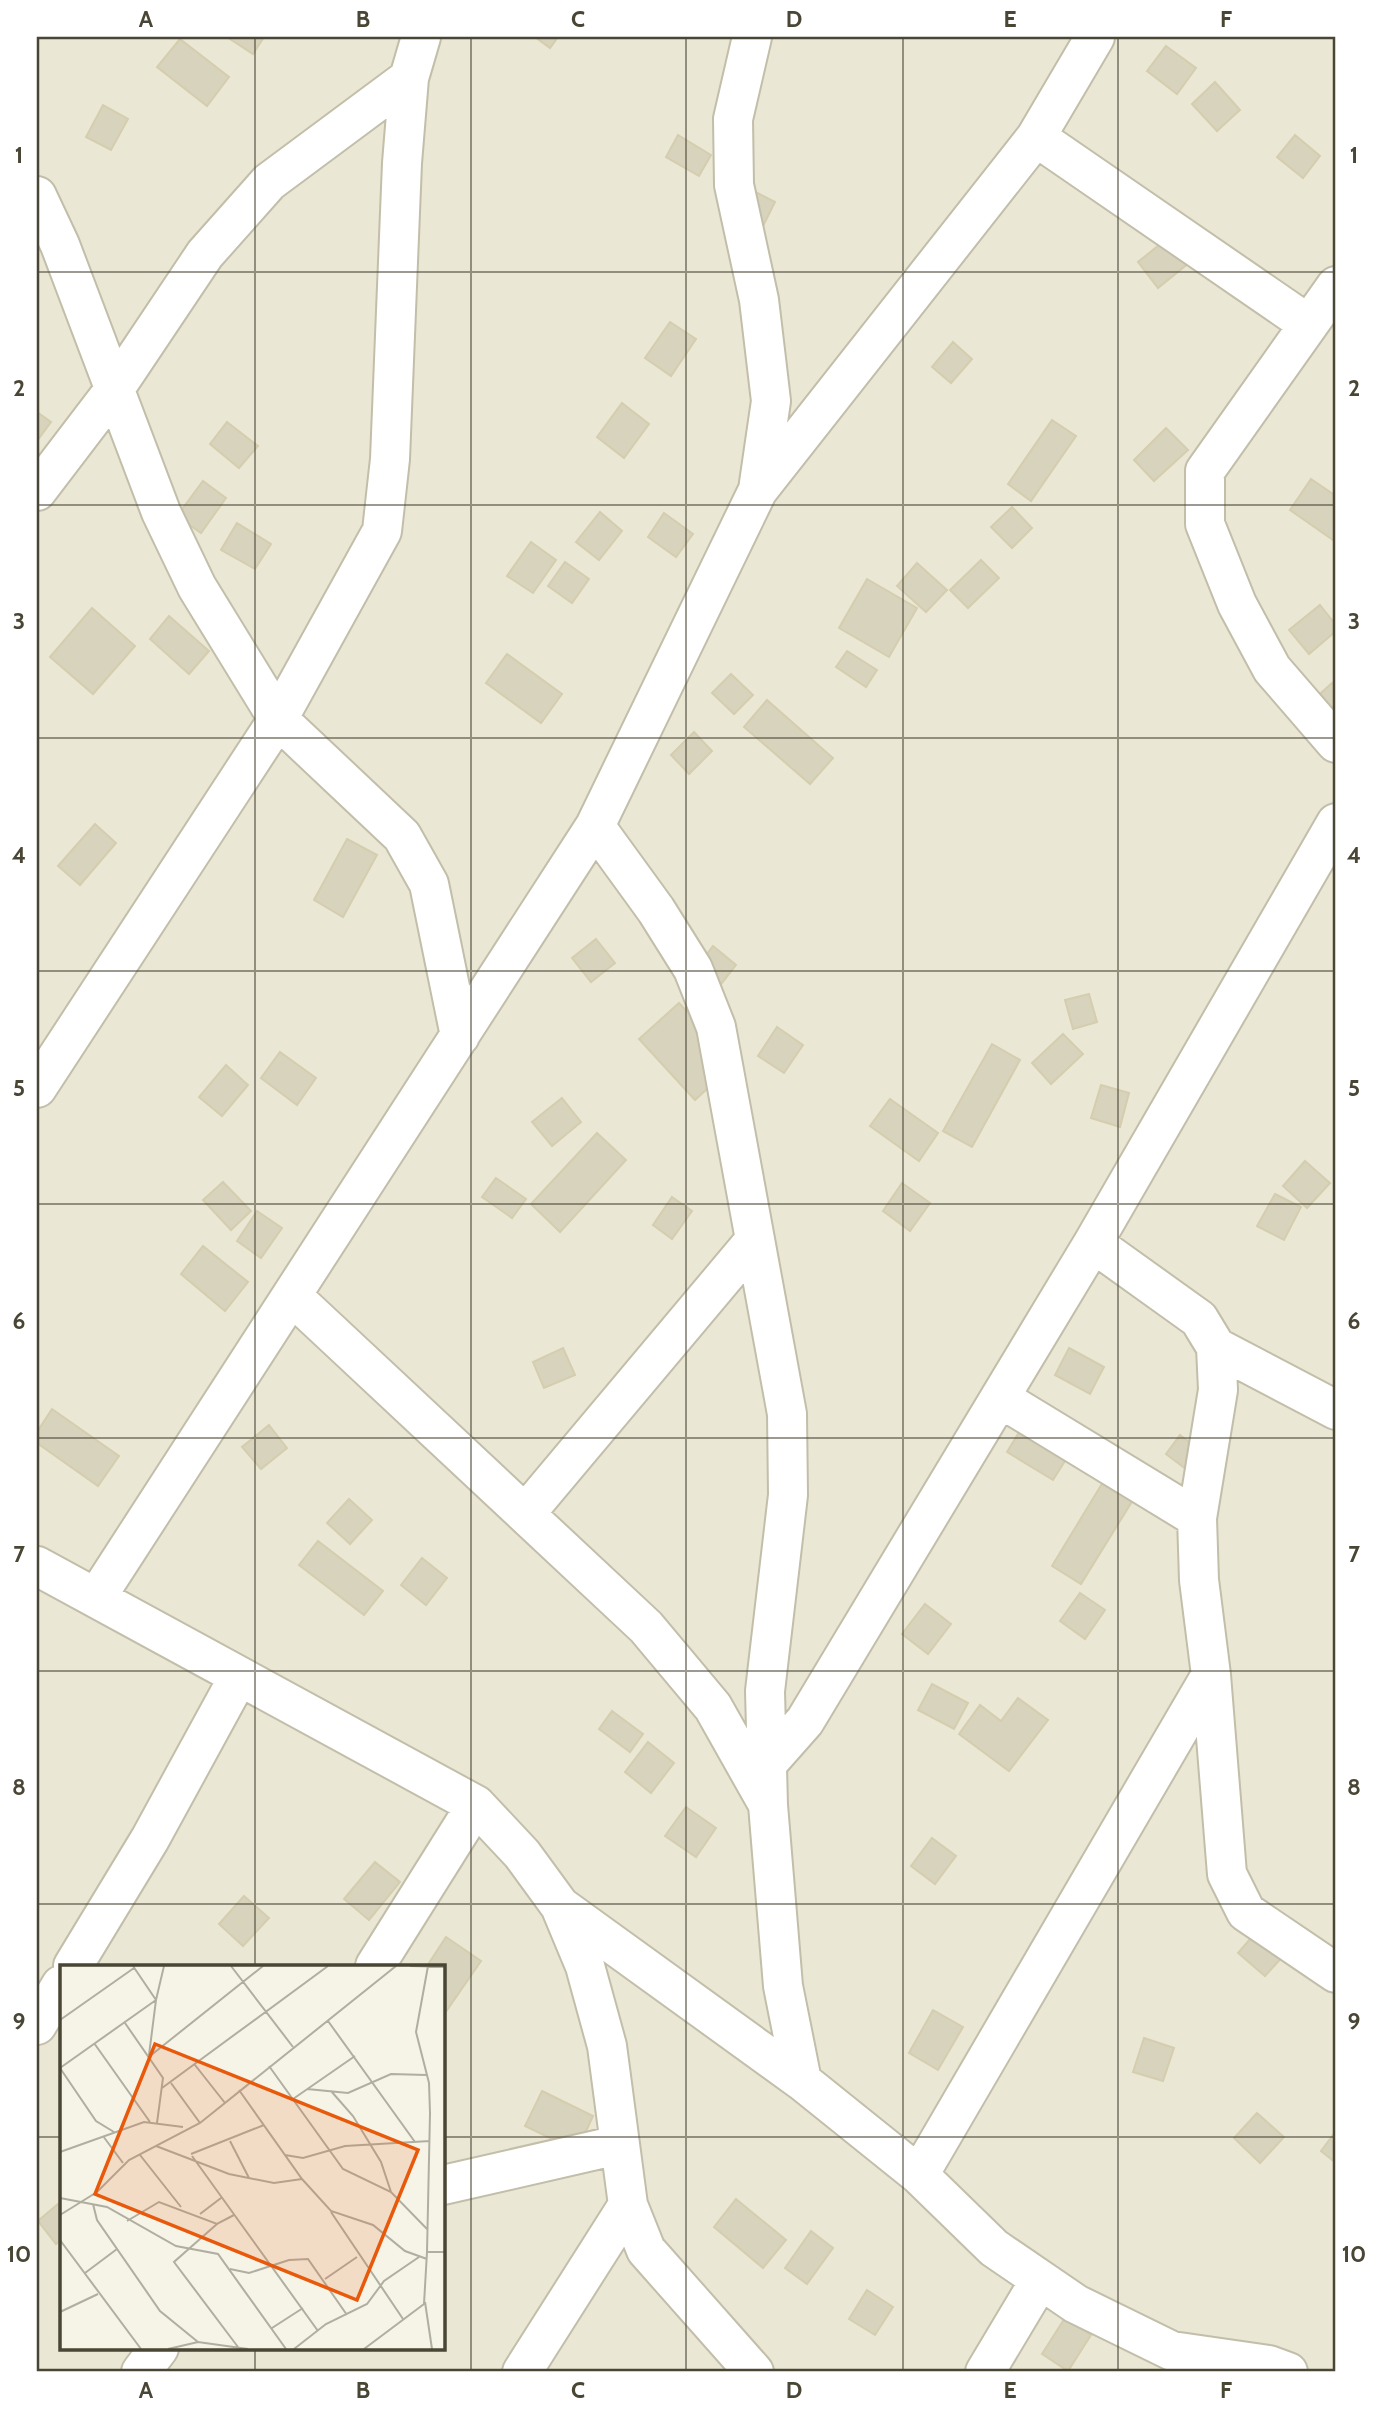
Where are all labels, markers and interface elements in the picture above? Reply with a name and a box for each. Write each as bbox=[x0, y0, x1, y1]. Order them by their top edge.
text: A bbox=[139, 5, 154, 33]
text: B bbox=[356, 5, 370, 33]
text: C bbox=[571, 5, 585, 33]
text: D bbox=[786, 5, 802, 33]
text: E bbox=[1003, 5, 1017, 33]
text: F bbox=[1220, 5, 1232, 33]
text: 1 bbox=[15, 141, 23, 169]
text: 1 bbox=[1350, 141, 1358, 169]
text: 2 bbox=[13, 374, 25, 402]
text: 2 bbox=[1348, 374, 1360, 402]
text: 3 bbox=[13, 607, 25, 635]
text: 3 bbox=[1348, 607, 1360, 635]
text: 4 bbox=[12, 841, 26, 869]
text: 4 bbox=[1347, 841, 1361, 869]
text: 5 bbox=[13, 1074, 25, 1102]
text: 5 bbox=[1348, 1074, 1360, 1102]
text: 6 bbox=[13, 1307, 25, 1335]
text: 6 bbox=[1348, 1307, 1360, 1335]
text: 7 bbox=[13, 1540, 25, 1568]
text: 7 bbox=[1348, 1540, 1360, 1568]
text: 8 bbox=[12, 1773, 26, 1801]
text: 8 bbox=[1347, 1773, 1361, 1801]
inset map bbox=[60, 1965, 444, 2350]
text: 9 bbox=[13, 2007, 25, 2035]
text: 9 bbox=[1348, 2007, 1360, 2035]
text: 10 bbox=[7, 2240, 31, 2268]
text: 10 bbox=[1342, 2240, 1366, 2268]
text: A bbox=[139, 2376, 154, 2404]
text: B bbox=[356, 2376, 370, 2404]
text: C bbox=[571, 2376, 585, 2404]
text: D bbox=[786, 2376, 802, 2404]
text: E bbox=[1003, 2376, 1017, 2404]
text: F bbox=[1220, 2376, 1232, 2404]

